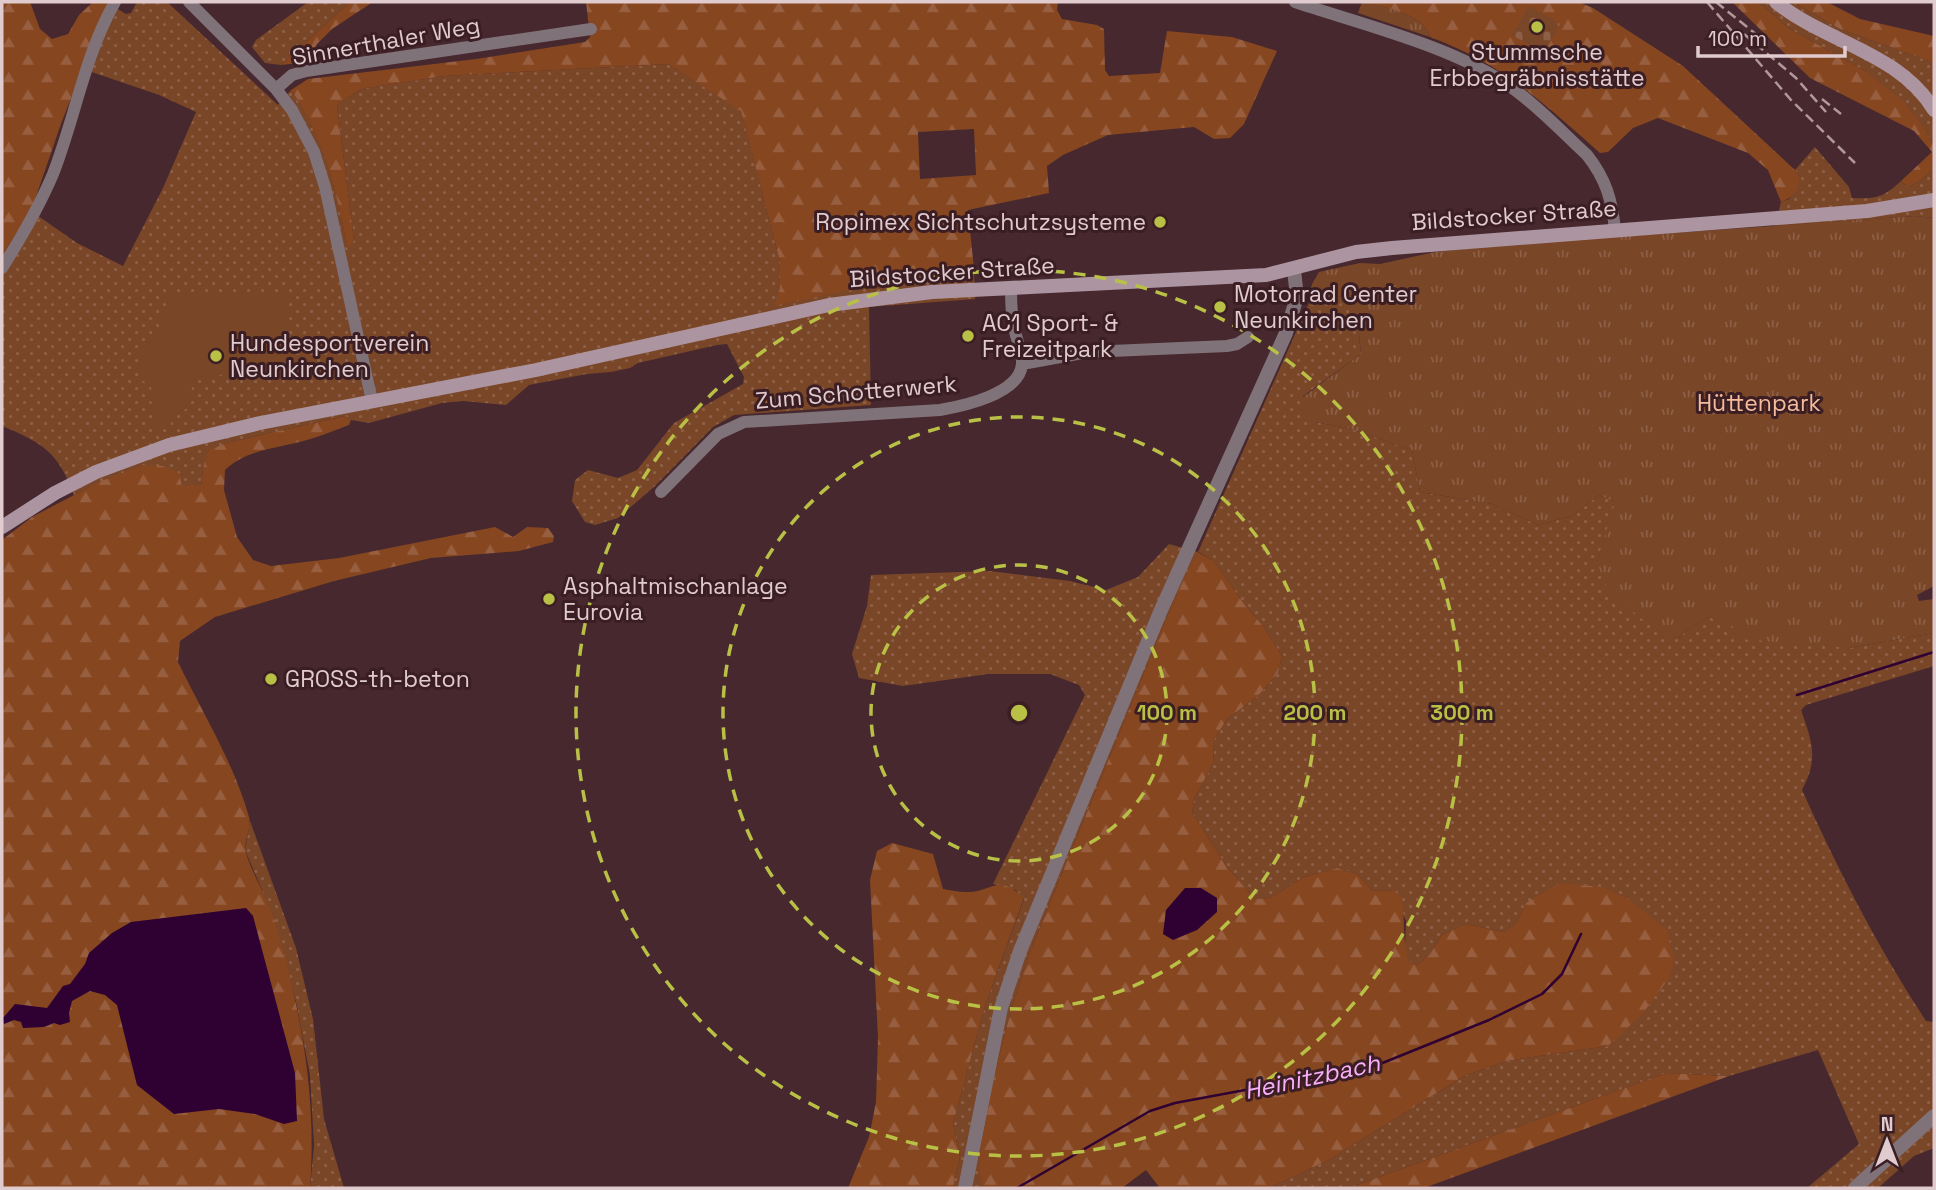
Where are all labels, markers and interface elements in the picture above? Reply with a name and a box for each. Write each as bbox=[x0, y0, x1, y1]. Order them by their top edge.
street label: Sinnerthaler Weg bbox=[290, 10, 482, 72]
scale bar bbox=[1698, 14, 1845, 58]
marker: Stummsche Erbbegräbnisstätte bbox=[1529, 19, 1545, 35]
text: 100 m bbox=[1708, 25, 1767, 52]
place label: Stummsche Erbbegräbnisstätte bbox=[1430, 37, 1645, 93]
street label: Bildstocker Straße bbox=[1410, 193, 1618, 237]
place label: Ropimex Sichtschutzsysteme bbox=[815, 207, 1146, 237]
marker: Ropimex Sichtschutzsysteme bbox=[1152, 214, 1168, 230]
street label: Bildstocker Straße bbox=[848, 250, 1056, 294]
place label: Motorrad Center Neunkirchen bbox=[1234, 279, 1417, 335]
marker: Motorrad Center Neunkirchen bbox=[1212, 299, 1228, 315]
place label: AC1 Sport- & Freizeitpark bbox=[982, 308, 1118, 364]
place label: Hundesportverein Neunkirchen bbox=[230, 328, 429, 384]
marker: AC1 Sport- & Freizeitpark bbox=[960, 328, 976, 344]
marker: Hundesportverein Neunkirchen bbox=[208, 348, 224, 364]
street label: Zum Schotterwerk bbox=[754, 368, 958, 416]
park label: Hüttenpark bbox=[1697, 388, 1821, 418]
place label: Asphaltmischanlage Eurovia bbox=[563, 571, 788, 627]
marker: Asphaltmischanlage Eurovia bbox=[541, 591, 557, 607]
place label: GROSS-th-beton bbox=[285, 664, 470, 694]
marker: GROSS-th-beton bbox=[263, 671, 279, 687]
text: 100 m bbox=[1137, 699, 1197, 726]
text: 200 m bbox=[1284, 699, 1346, 726]
text: 300 m bbox=[1430, 699, 1494, 726]
centre of rings bbox=[1007, 701, 1031, 725]
water label: Heinitzbach bbox=[1241, 1047, 1384, 1106]
north arrow bbox=[1852, 1106, 1922, 1176]
text: N bbox=[1881, 1112, 1893, 1137]

